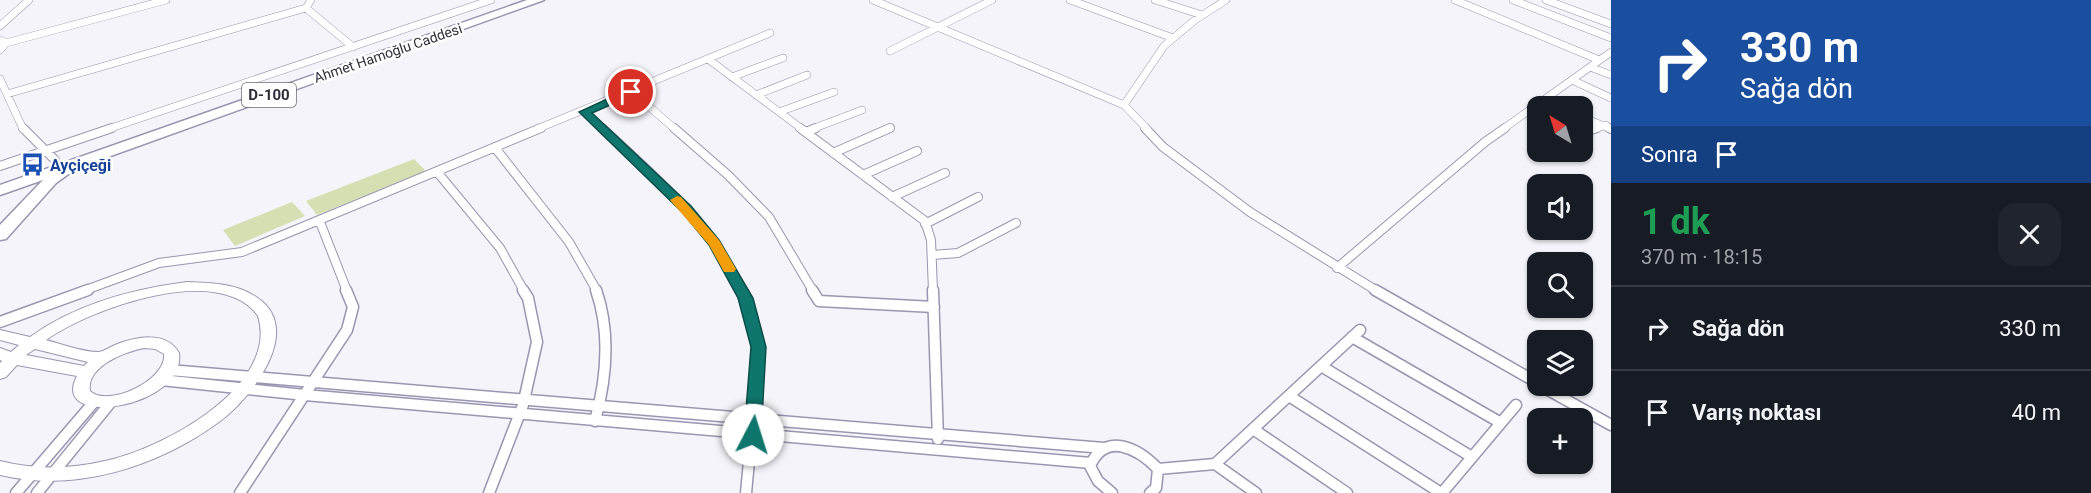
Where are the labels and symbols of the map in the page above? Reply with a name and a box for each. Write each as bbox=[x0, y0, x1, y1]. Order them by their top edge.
street label: Ahmet Hamoğlu Caddesi bbox=[312, 20, 464, 86]
pin bbox=[605, 66, 656, 117]
road number: D-100 bbox=[242, 83, 296, 107]
north arrow bbox=[1527, 96, 1593, 162]
bus stop icon: Ayçiçeği bbox=[19, 152, 45, 178]
place label: Ayçiçeği bbox=[50, 156, 111, 175]
position arrow bbox=[721, 403, 785, 467]

